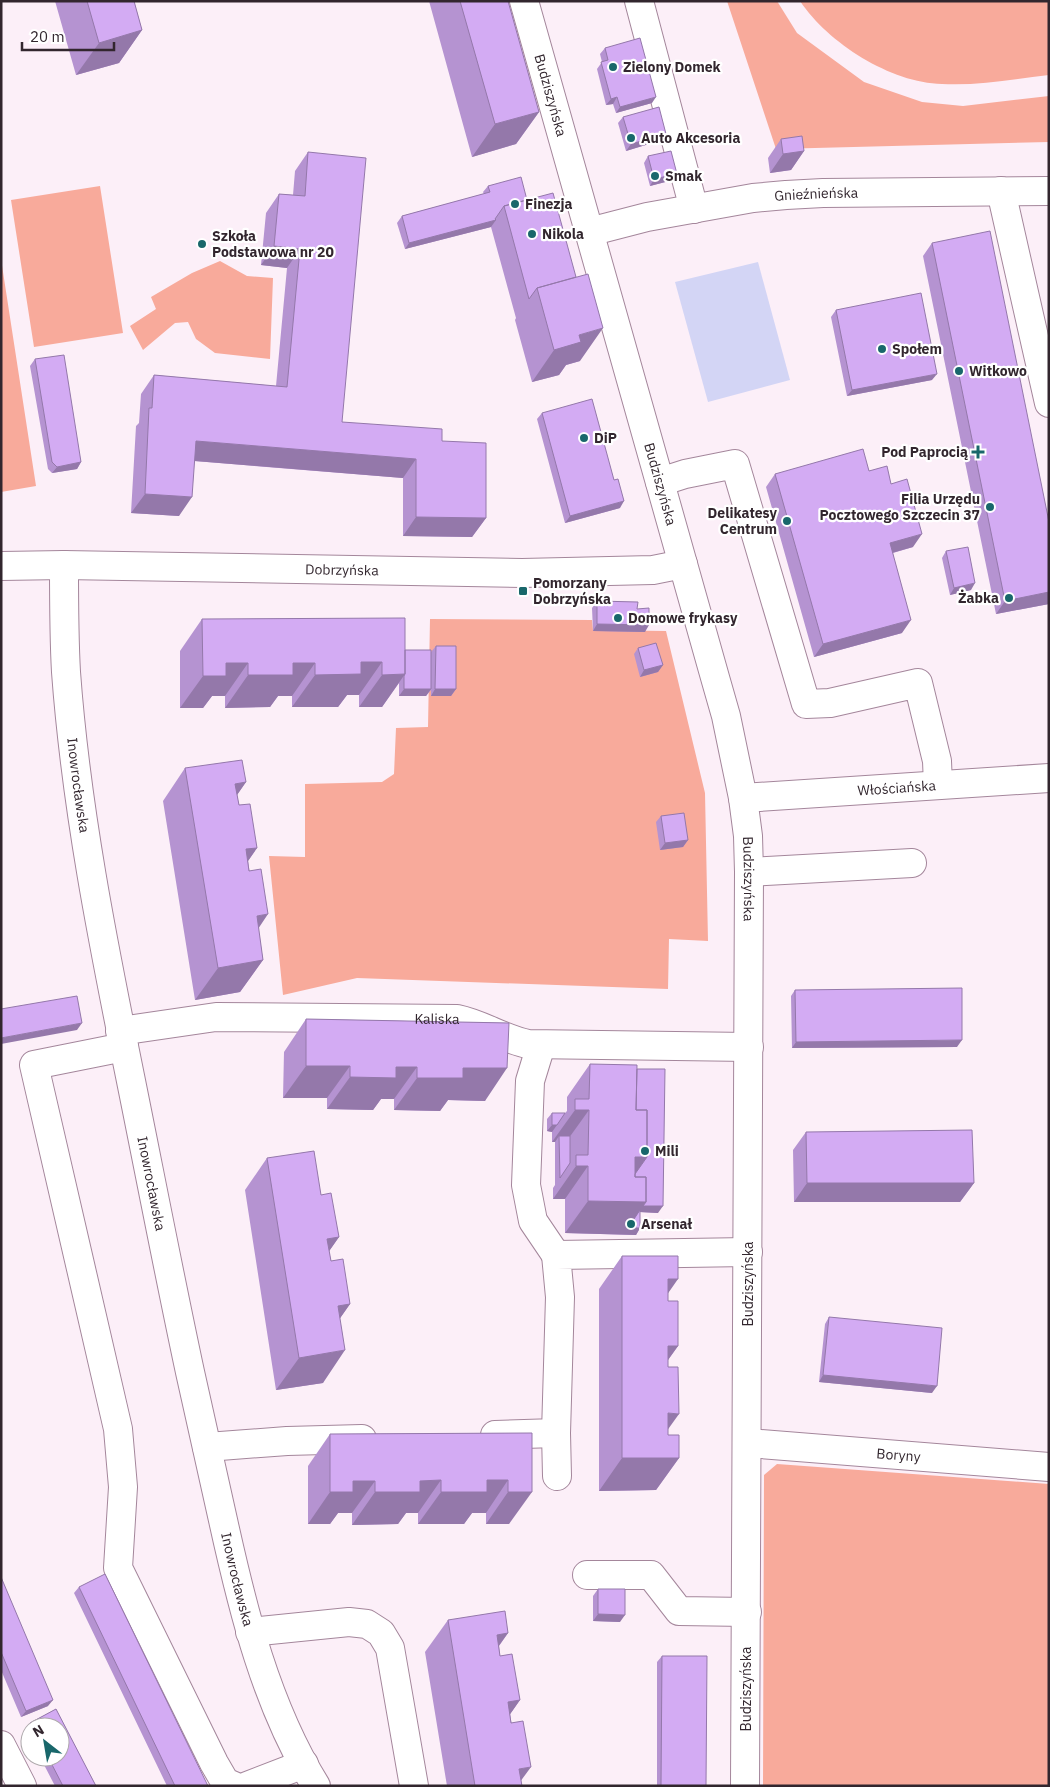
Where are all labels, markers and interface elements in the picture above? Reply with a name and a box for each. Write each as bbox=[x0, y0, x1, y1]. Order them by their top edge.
scale bar bbox=[22, 20, 115, 52]
text: 20 m bbox=[30, 27, 65, 46]
street label: Budziszyńska bbox=[530, 52, 571, 139]
place label: Zielony Domek bbox=[623, 58, 722, 76]
marker: Zielony Domek bbox=[607, 61, 619, 73]
place label: Auto Akcesoria bbox=[641, 129, 740, 147]
marker: Auto Akcesoria bbox=[625, 132, 637, 144]
place label: Smak bbox=[665, 167, 703, 185]
marker: Smak bbox=[649, 170, 661, 182]
street label: Gnieźnieńska bbox=[773, 184, 859, 205]
place label: Finezja bbox=[525, 195, 573, 213]
marker: Finezja bbox=[509, 198, 521, 210]
place label: Nikola bbox=[542, 225, 584, 243]
place label: Szkoła Podstawowa nr 20 bbox=[212, 227, 334, 261]
marker: Nikola bbox=[526, 228, 538, 240]
marker: Szkoła Podstawowa nr 20 bbox=[196, 238, 208, 250]
place label: Społem bbox=[892, 340, 942, 358]
marker: Społem bbox=[876, 343, 888, 355]
place label: Witkowo bbox=[969, 362, 1027, 380]
marker: Witkowo bbox=[953, 365, 965, 377]
place label: DiP bbox=[594, 429, 617, 447]
marker: DiP bbox=[578, 432, 590, 444]
street label: Budziszyńska bbox=[640, 441, 681, 528]
place label: Pod Paprocią bbox=[881, 443, 968, 461]
marker: Pod Paprocią bbox=[972, 446, 984, 458]
place label: Filia Urzędu Pocztowego Szczecin 37 bbox=[820, 490, 980, 524]
marker: Filia Urzędu Pocztowego Szczecin 37 bbox=[984, 501, 996, 513]
place label: Delikatesy Centrum bbox=[708, 504, 778, 538]
marker: Delikatesy Centrum bbox=[781, 515, 793, 527]
street label: Dobrzyńska bbox=[305, 560, 379, 580]
place label: Pomorzany Dobrzyńska bbox=[533, 574, 611, 608]
marker: Pomorzany Dobrzyńska bbox=[517, 585, 529, 597]
place label: Żabka bbox=[958, 589, 999, 607]
marker: Żabka bbox=[1003, 592, 1015, 604]
place label: Domowe frykasy bbox=[628, 609, 738, 627]
marker: Domowe frykasy bbox=[612, 612, 624, 624]
street label: Inowrocławska bbox=[63, 737, 94, 835]
street label: Włościańska bbox=[857, 776, 937, 800]
street label: Budziszyńska bbox=[739, 836, 758, 922]
street label: Kaliska bbox=[414, 1010, 460, 1028]
street label: Inowrocławska bbox=[133, 1135, 170, 1233]
place label: Mili bbox=[655, 1142, 679, 1160]
marker: Mili bbox=[639, 1145, 651, 1157]
place label: Arsenał bbox=[641, 1215, 692, 1233]
marker: Arsenał bbox=[625, 1218, 637, 1230]
street label: Budziszyńska bbox=[739, 1241, 757, 1326]
street label: Boryny bbox=[876, 1444, 921, 1466]
street label: Inowrocławska bbox=[217, 1531, 258, 1629]
street label: Budziszyńska bbox=[737, 1646, 755, 1731]
north arrow bbox=[20, 1717, 70, 1767]
text: N bbox=[29, 1721, 47, 1741]

